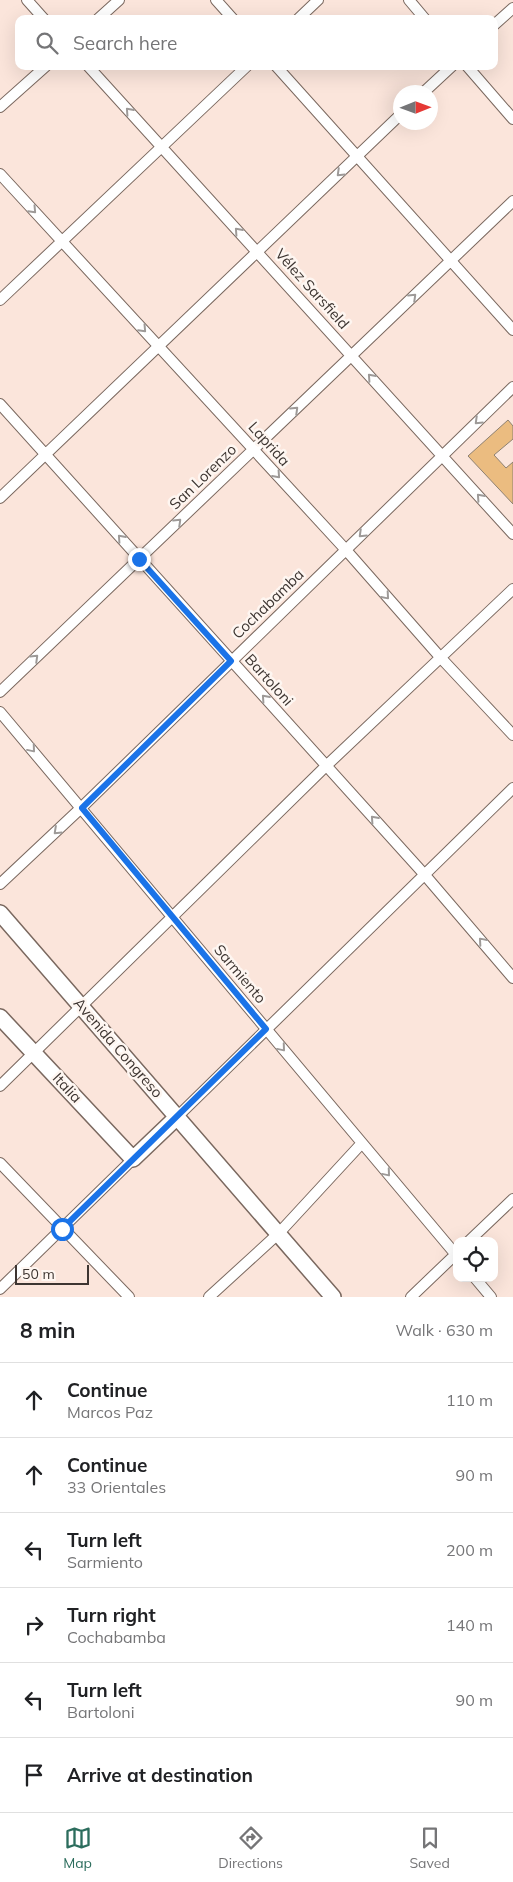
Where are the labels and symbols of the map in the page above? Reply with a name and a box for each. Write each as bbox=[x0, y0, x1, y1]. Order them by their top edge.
north arrow bbox=[393, 85, 438, 130]
one-way arrow bbox=[126, 108, 135, 117]
one-way arrow bbox=[337, 167, 346, 176]
one-way arrow bbox=[27, 204, 36, 213]
one-way arrow bbox=[235, 227, 244, 236]
street label: Vélez Sarsfield bbox=[271, 245, 353, 333]
one-way arrow bbox=[407, 294, 416, 303]
one-way arrow bbox=[137, 324, 146, 333]
one-way arrow bbox=[368, 374, 377, 383]
one-way arrow bbox=[290, 406, 299, 415]
one-way arrow bbox=[475, 415, 484, 424]
street label: Laprida bbox=[245, 418, 294, 470]
street label: San Lorenzo bbox=[165, 440, 240, 513]
one-way arrow bbox=[271, 469, 280, 478]
one-way arrow bbox=[477, 494, 486, 503]
one-way arrow bbox=[172, 519, 181, 528]
one-way arrow bbox=[358, 528, 367, 537]
one-way arrow bbox=[118, 535, 127, 544]
route end bbox=[128, 548, 151, 571]
street label: Cochabamba bbox=[228, 565, 308, 643]
one-way arrow bbox=[380, 590, 389, 599]
street label: Bartoloni bbox=[241, 650, 298, 710]
one-way arrow bbox=[30, 655, 39, 664]
one-way arrow bbox=[262, 695, 271, 704]
one-way arrow bbox=[26, 744, 35, 753]
one-way arrow bbox=[371, 816, 380, 825]
one-way arrow bbox=[54, 825, 63, 834]
one-way arrow bbox=[478, 937, 487, 946]
street label: Sarmiento bbox=[210, 940, 271, 1007]
street label: Avenida Congreso bbox=[70, 994, 167, 1102]
one-way arrow bbox=[277, 1042, 285, 1051]
street label: Italia bbox=[49, 1069, 86, 1107]
one-way arrow bbox=[381, 1167, 390, 1176]
route start bbox=[51, 1218, 74, 1241]
scale bar bbox=[15, 1262, 89, 1285]

